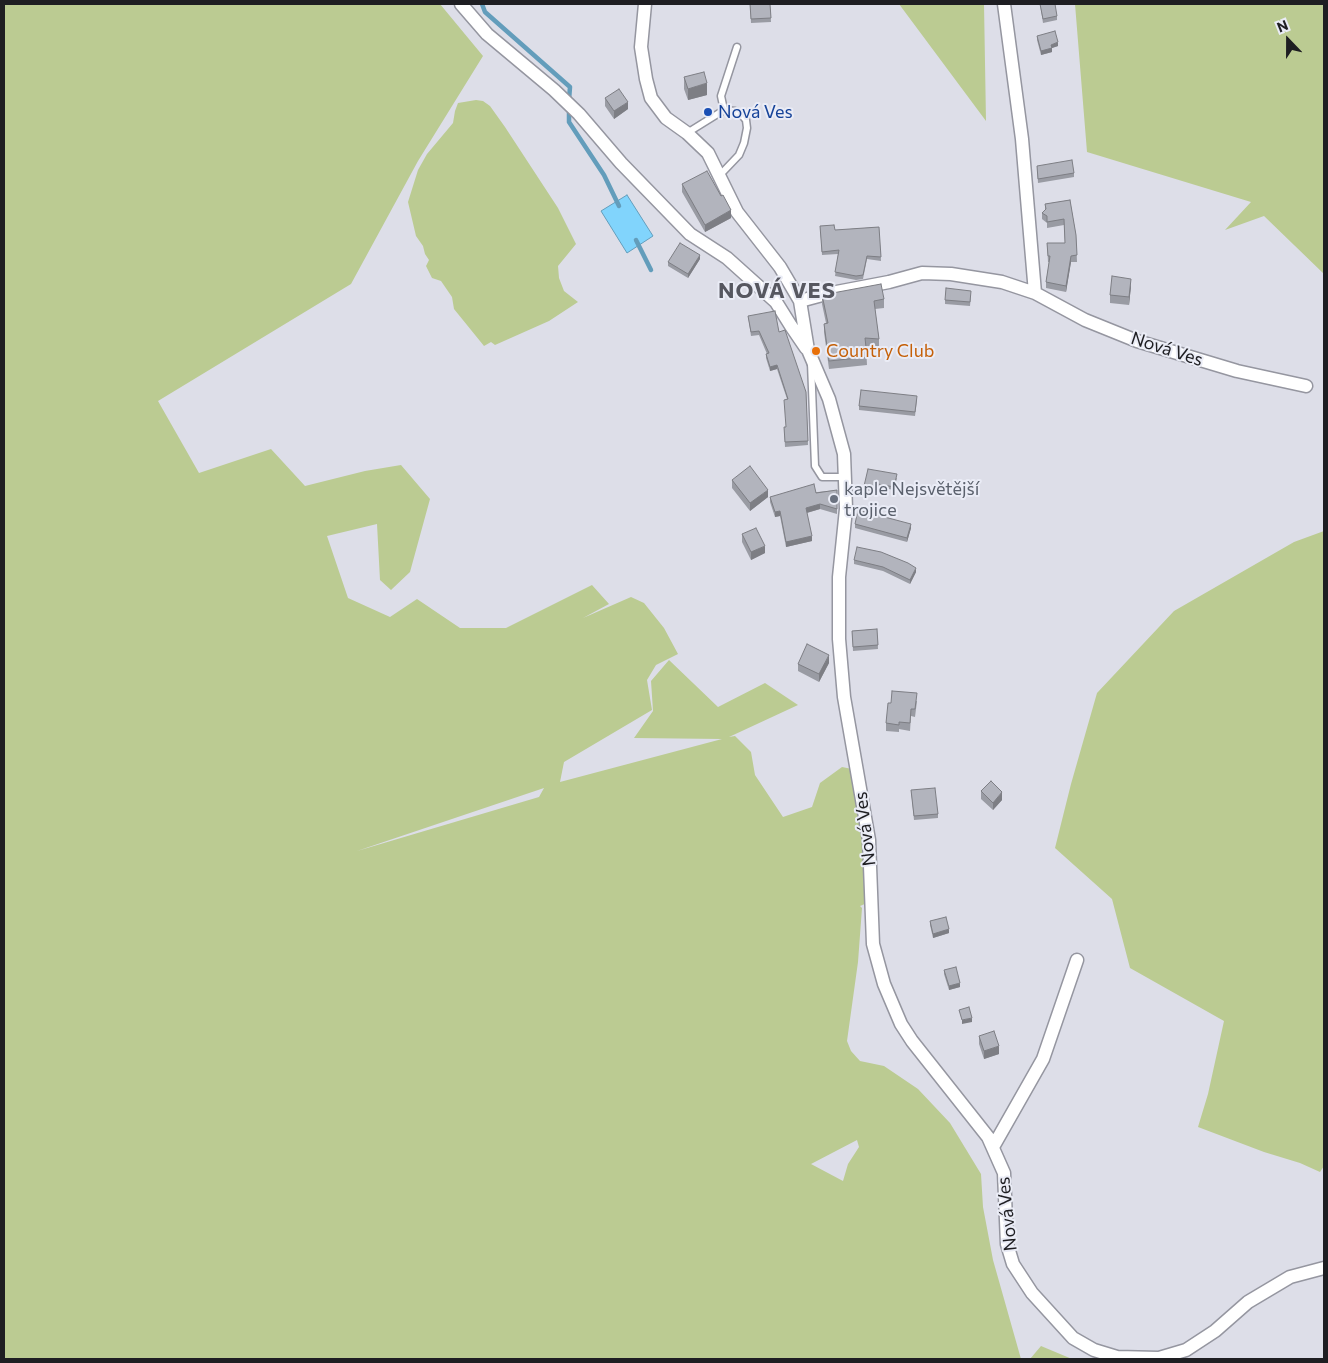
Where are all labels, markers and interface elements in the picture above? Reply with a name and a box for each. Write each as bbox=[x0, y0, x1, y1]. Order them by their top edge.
north arrow bbox=[1263, 15, 1313, 65]
text: N bbox=[1274, 16, 1290, 35]
place label: Nová Ves bbox=[718, 101, 793, 123]
marker: Nová Ves bbox=[702, 106, 714, 118]
district label: NOVÁ VES bbox=[717, 278, 837, 304]
street label: Nová Ves bbox=[1128, 327, 1206, 371]
place label: Country Club bbox=[826, 340, 934, 362]
marker: Country Club bbox=[810, 345, 822, 357]
place label: kaple Nejsvětější trojice bbox=[844, 478, 979, 520]
marker: kaple Nejsvětější trojice bbox=[828, 493, 840, 505]
street label: Nová Ves bbox=[850, 791, 880, 867]
street label: Nová Ves bbox=[992, 1176, 1022, 1252]

